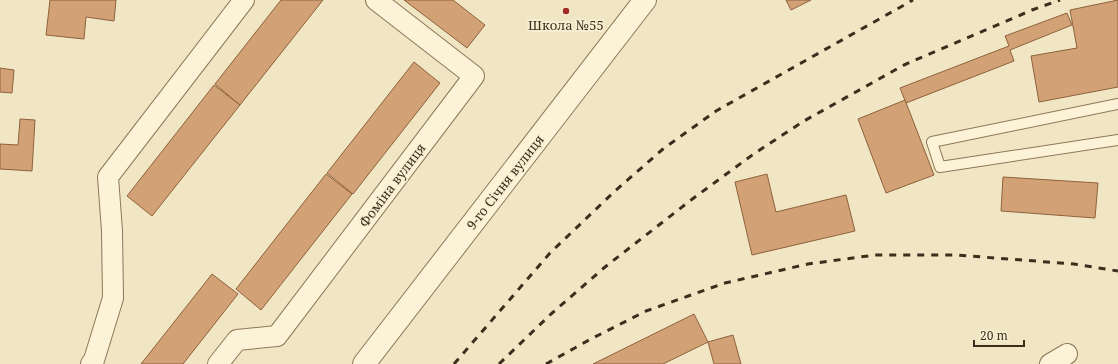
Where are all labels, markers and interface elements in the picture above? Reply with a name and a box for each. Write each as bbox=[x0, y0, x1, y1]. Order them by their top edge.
marker: Школа №55 bbox=[561, 6, 571, 16]
place label: Школа №55 bbox=[528, 16, 604, 34]
street label: 9-го Січня вулиця bbox=[462, 131, 548, 233]
street label: Фоміна вулиця bbox=[355, 139, 429, 231]
scale bar bbox=[974, 322, 1024, 348]
text: 20 m bbox=[980, 327, 1008, 344]

